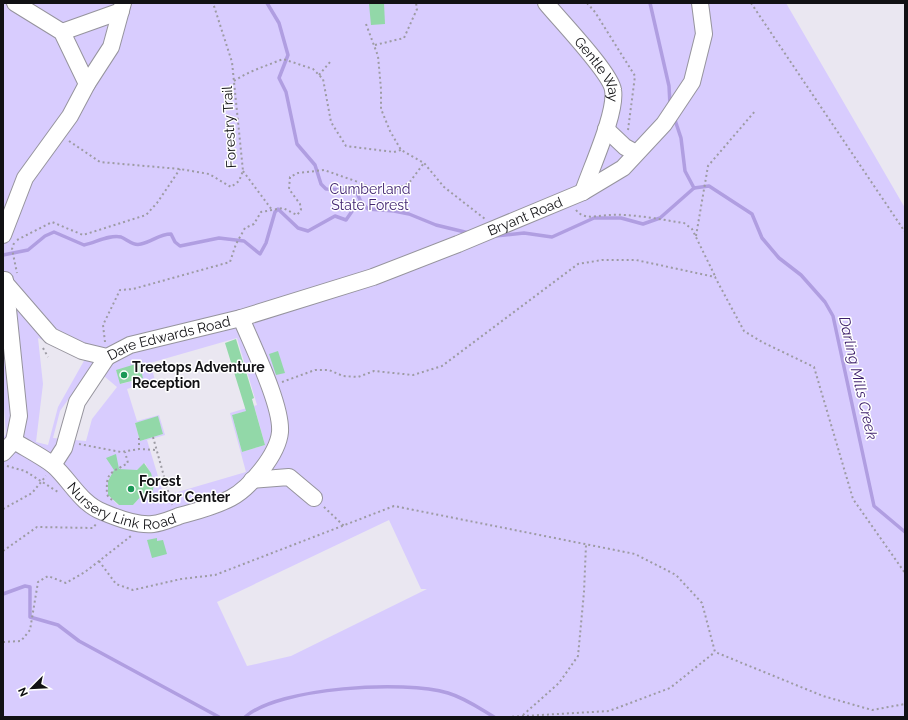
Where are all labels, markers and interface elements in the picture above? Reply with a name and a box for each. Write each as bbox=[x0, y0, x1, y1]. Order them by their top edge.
street label: Gentle Way bbox=[571, 33, 622, 103]
street label: Forestry Trail bbox=[219, 85, 239, 169]
park label: Cumberland State Forest bbox=[330, 181, 410, 213]
street label: Bryant Road bbox=[485, 194, 565, 239]
street label: Dare Edwards Road bbox=[105, 313, 232, 363]
water label: Darling Mills Creek bbox=[835, 315, 881, 441]
place label: Treetops Adventure Reception bbox=[132, 359, 265, 391]
marker: Treetops Adventure Reception bbox=[119, 370, 129, 380]
place label: Forest Visitor Center bbox=[139, 473, 231, 505]
street label: Nursery Link Road bbox=[64, 479, 178, 532]
marker: Forest Visitor Center bbox=[126, 484, 136, 494]
north arrow bbox=[12, 668, 52, 708]
text: N bbox=[16, 685, 31, 698]

